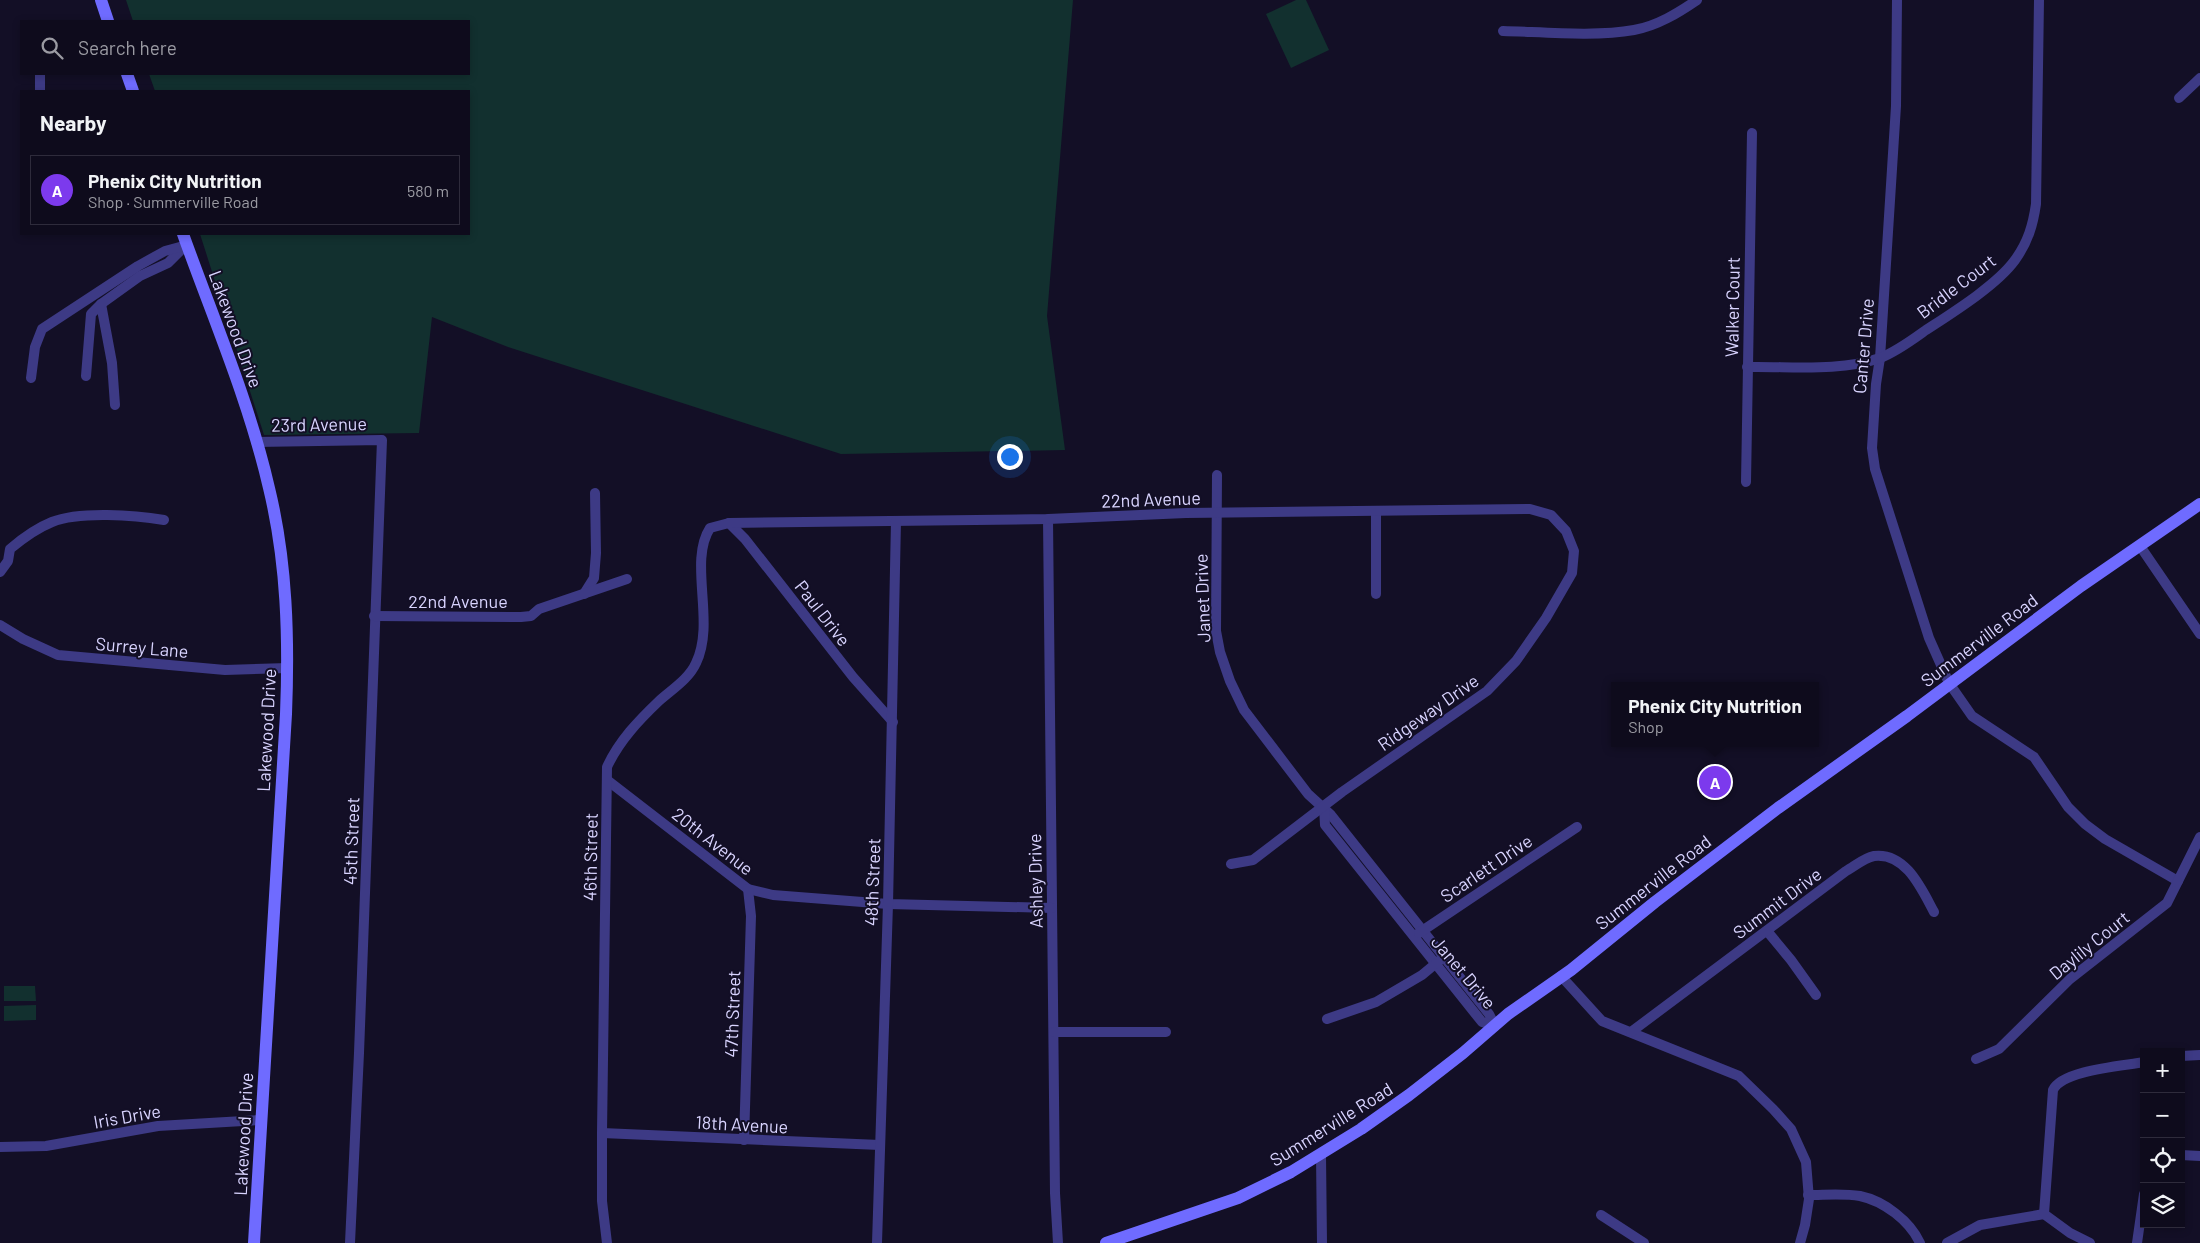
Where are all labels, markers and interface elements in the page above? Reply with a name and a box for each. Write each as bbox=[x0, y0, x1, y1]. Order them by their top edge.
search box bbox=[20, 20, 470, 75]
icon: search bbox=[38, 34, 66, 62]
text: Search here bbox=[78, 36, 177, 59]
text: Nearby bbox=[40, 110, 106, 135]
text: Phenix City Nutrition bbox=[88, 169, 262, 192]
text: A bbox=[52, 181, 62, 200]
text: 580 m bbox=[407, 181, 449, 200]
text: Shop · Summerville Road bbox=[88, 192, 258, 211]
street label: Bridle Court bbox=[1912, 249, 2000, 323]
street label: Walker Court bbox=[1720, 257, 1744, 357]
street label: Lakewood Drive bbox=[205, 267, 267, 391]
street label: Canter Drive bbox=[1848, 297, 1878, 395]
street label: 23rd Avenue bbox=[271, 412, 367, 436]
your location bbox=[997, 444, 1023, 470]
street label: 22nd Avenue bbox=[1101, 486, 1201, 512]
street label: Janet Drive bbox=[1189, 553, 1215, 643]
street label: Paul Drive bbox=[791, 576, 855, 650]
street label: Summerville Road bbox=[1916, 589, 2042, 691]
street label: 22nd Avenue bbox=[408, 590, 508, 612]
street label: Surrey Lane bbox=[95, 632, 189, 662]
street label: Lakewood Drive bbox=[252, 668, 280, 792]
street label: Ridgeway Drive bbox=[1373, 669, 1483, 755]
popup bbox=[1611, 682, 1819, 747]
text: Phenix City Nutrition bbox=[1628, 694, 1802, 717]
text: Shop bbox=[1628, 717, 1664, 736]
pin: A bbox=[1699, 763, 1731, 801]
street label: 45th Street bbox=[338, 797, 364, 885]
street label: 20th Avenue bbox=[668, 803, 758, 879]
street label: 46th Street bbox=[578, 813, 602, 901]
street label: Scarlett Drive bbox=[1436, 829, 1536, 907]
street label: Summerville Road bbox=[1591, 830, 1715, 934]
street label: Ashley Drive bbox=[1023, 833, 1047, 929]
street label: 48th Street bbox=[859, 837, 885, 927]
street label: Summit Drive bbox=[1729, 863, 1825, 943]
street label: Daylily Court bbox=[2044, 906, 2134, 984]
street label: Janet Drive bbox=[1427, 931, 1501, 1013]
street label: 47th Street bbox=[719, 970, 745, 1058]
map controls bbox=[2140, 1048, 2185, 1228]
button: + bbox=[2140, 1048, 2185, 1093]
street label: Lakewood Drive bbox=[229, 1072, 257, 1196]
street label: Summerville Road bbox=[1265, 1077, 1397, 1171]
button: − bbox=[2140, 1093, 2185, 1138]
street label: Iris Drive bbox=[92, 1099, 162, 1133]
street label: 18th Avenue bbox=[695, 1111, 789, 1137]
button: locate bbox=[2140, 1138, 2185, 1183]
button: layers bbox=[2140, 1183, 2185, 1228]

